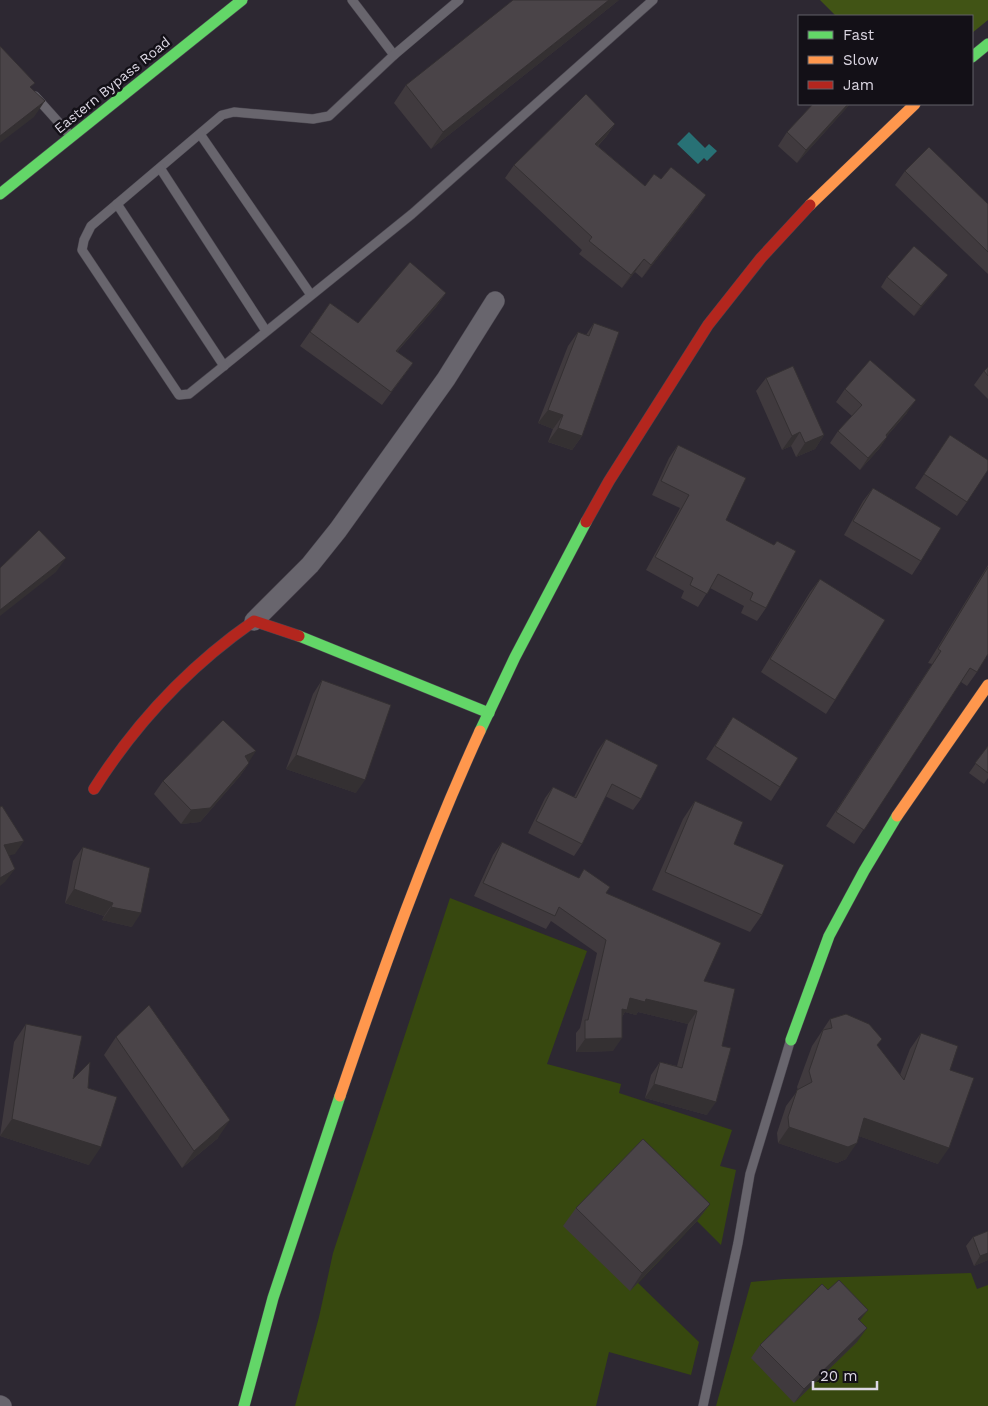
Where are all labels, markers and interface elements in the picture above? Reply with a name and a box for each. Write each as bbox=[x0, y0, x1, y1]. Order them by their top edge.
legend bbox=[798, 15, 973, 105]
text: Fast bbox=[843, 26, 875, 44]
street label: Eastern Bypass Road bbox=[51, 33, 173, 137]
text: Slow bbox=[843, 51, 879, 69]
text: Jam bbox=[843, 76, 874, 94]
scale bar bbox=[813, 1358, 877, 1390]
text: 20 m bbox=[820, 1367, 858, 1385]

